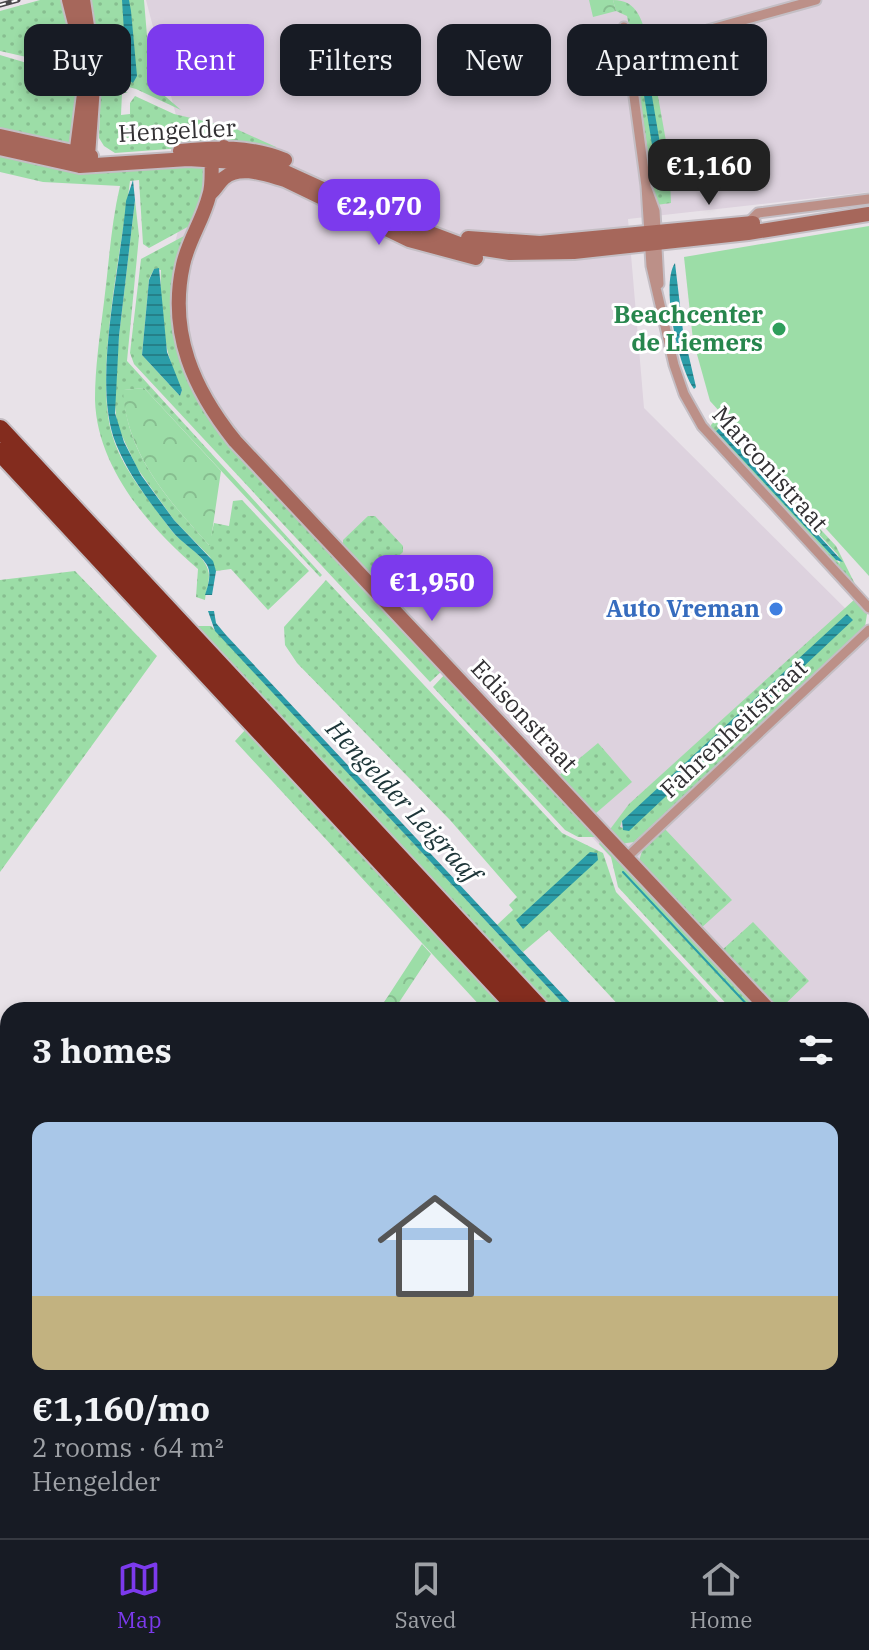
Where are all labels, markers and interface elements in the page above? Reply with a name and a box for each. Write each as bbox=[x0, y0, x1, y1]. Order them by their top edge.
chip: Buy bbox=[24, 24, 131, 96]
chip: Rent bbox=[147, 24, 264, 96]
chip: Filters bbox=[280, 24, 421, 96]
chip: New bbox=[437, 24, 551, 96]
chip: Apartment bbox=[567, 24, 767, 96]
street label: Hengelder bbox=[117, 111, 237, 149]
pin: €1,160 bbox=[644, 139, 774, 207]
text: €1,160 bbox=[666, 148, 752, 182]
pin: €2,070 bbox=[314, 179, 444, 247]
text: €2,070 bbox=[336, 188, 422, 222]
place label: Beachcenter de Liemers bbox=[614, 298, 763, 358]
marker: Beachcenter de Liemers bbox=[770, 320, 788, 338]
street label: Marconistraat bbox=[706, 399, 836, 538]
pin: €1,950 bbox=[367, 555, 497, 623]
text: €1,950 bbox=[389, 564, 475, 598]
place label: Auto Vreman bbox=[606, 592, 760, 624]
marker: Auto Vreman bbox=[767, 600, 785, 618]
street label: Edisonstraat bbox=[464, 652, 585, 779]
street label: Fahrenheitstraat bbox=[653, 652, 814, 805]
water label: Hengelder Leigraaf bbox=[319, 711, 492, 893]
text: 3 homes bbox=[32, 1028, 172, 1072]
icon: filters bbox=[794, 1028, 838, 1072]
icon: home bbox=[363, 1174, 507, 1318]
text: €1,160/mo bbox=[32, 1386, 210, 1430]
text: 2 rooms · 64 m² bbox=[32, 1430, 224, 1464]
text: Hengelder bbox=[32, 1464, 160, 1498]
tab: Map bbox=[117, 1557, 161, 1634]
tab: Saved bbox=[395, 1557, 456, 1634]
tab: Home bbox=[690, 1557, 752, 1634]

